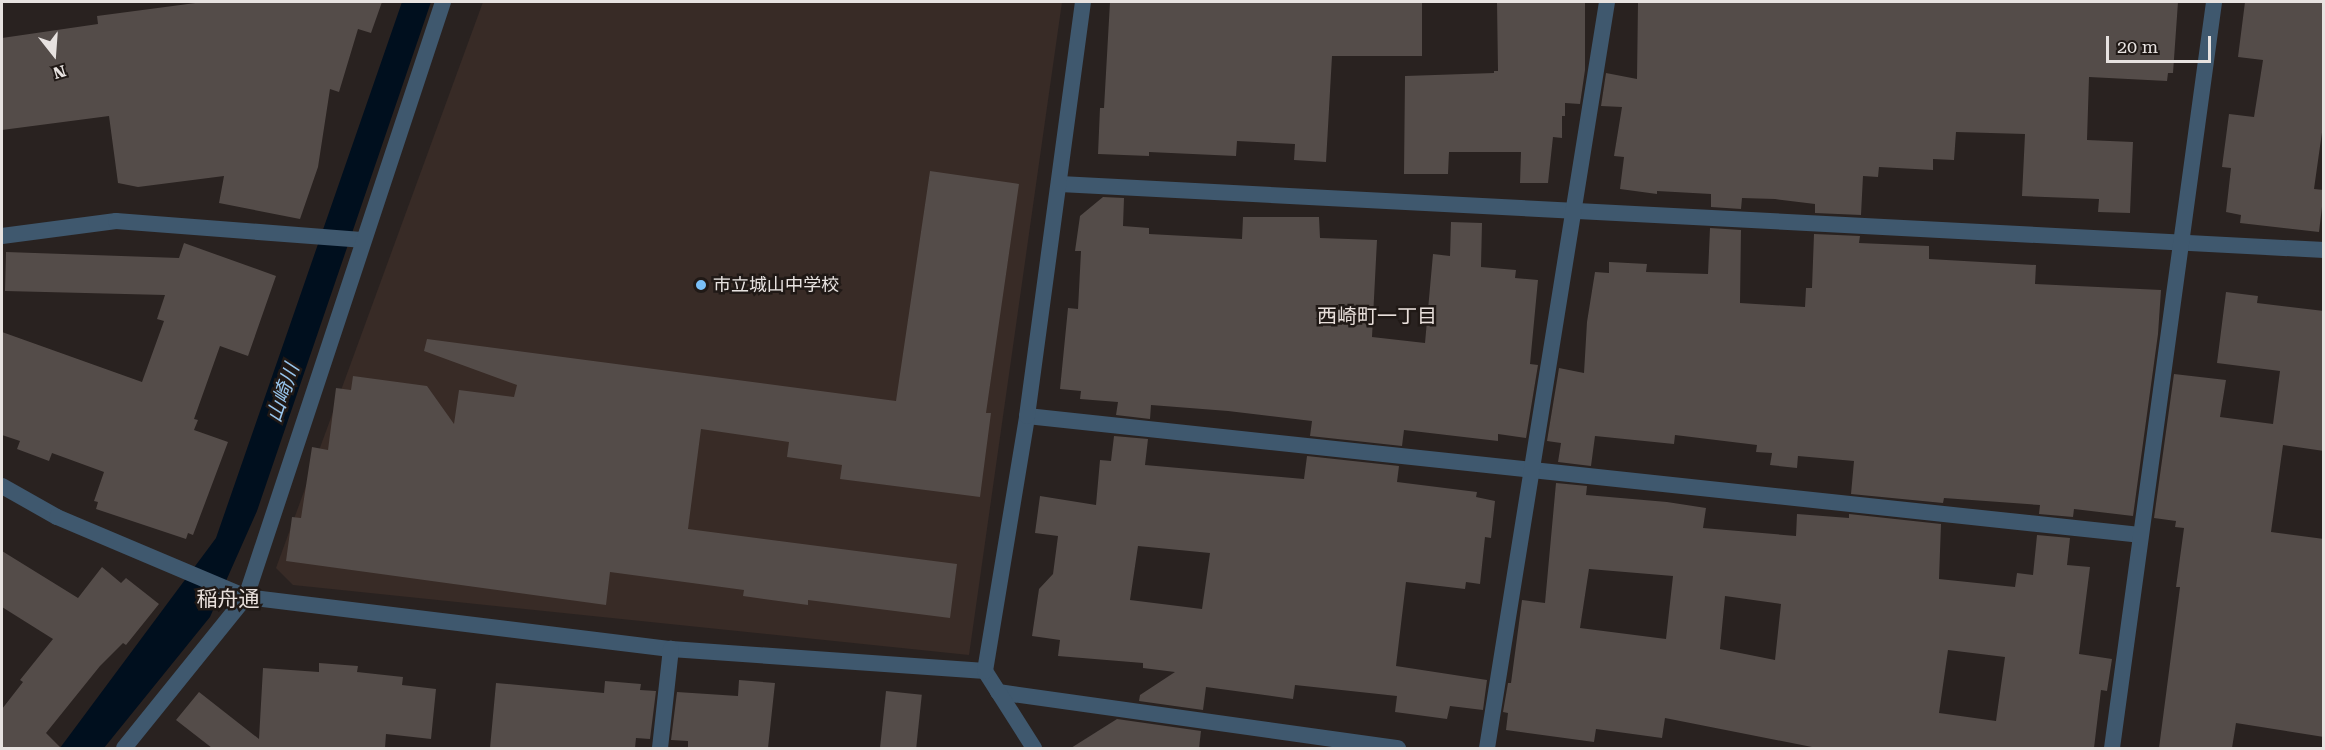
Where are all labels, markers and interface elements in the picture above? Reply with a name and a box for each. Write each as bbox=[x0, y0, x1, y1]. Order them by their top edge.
north arrow bbox=[24, 24, 84, 84]
scale bar bbox=[2109, 24, 2214, 62]
text: 20 m bbox=[2117, 36, 2158, 57]
text: N bbox=[51, 61, 68, 83]
place label: 市立城山中学校 bbox=[713, 274, 839, 296]
marker: 市立城山中学校 bbox=[694, 278, 708, 292]
district label: 西崎町一丁目 bbox=[1317, 304, 1437, 328]
water label: 山崎川 bbox=[262, 361, 304, 425]
district label: 稲舟通 bbox=[197, 586, 259, 612]

